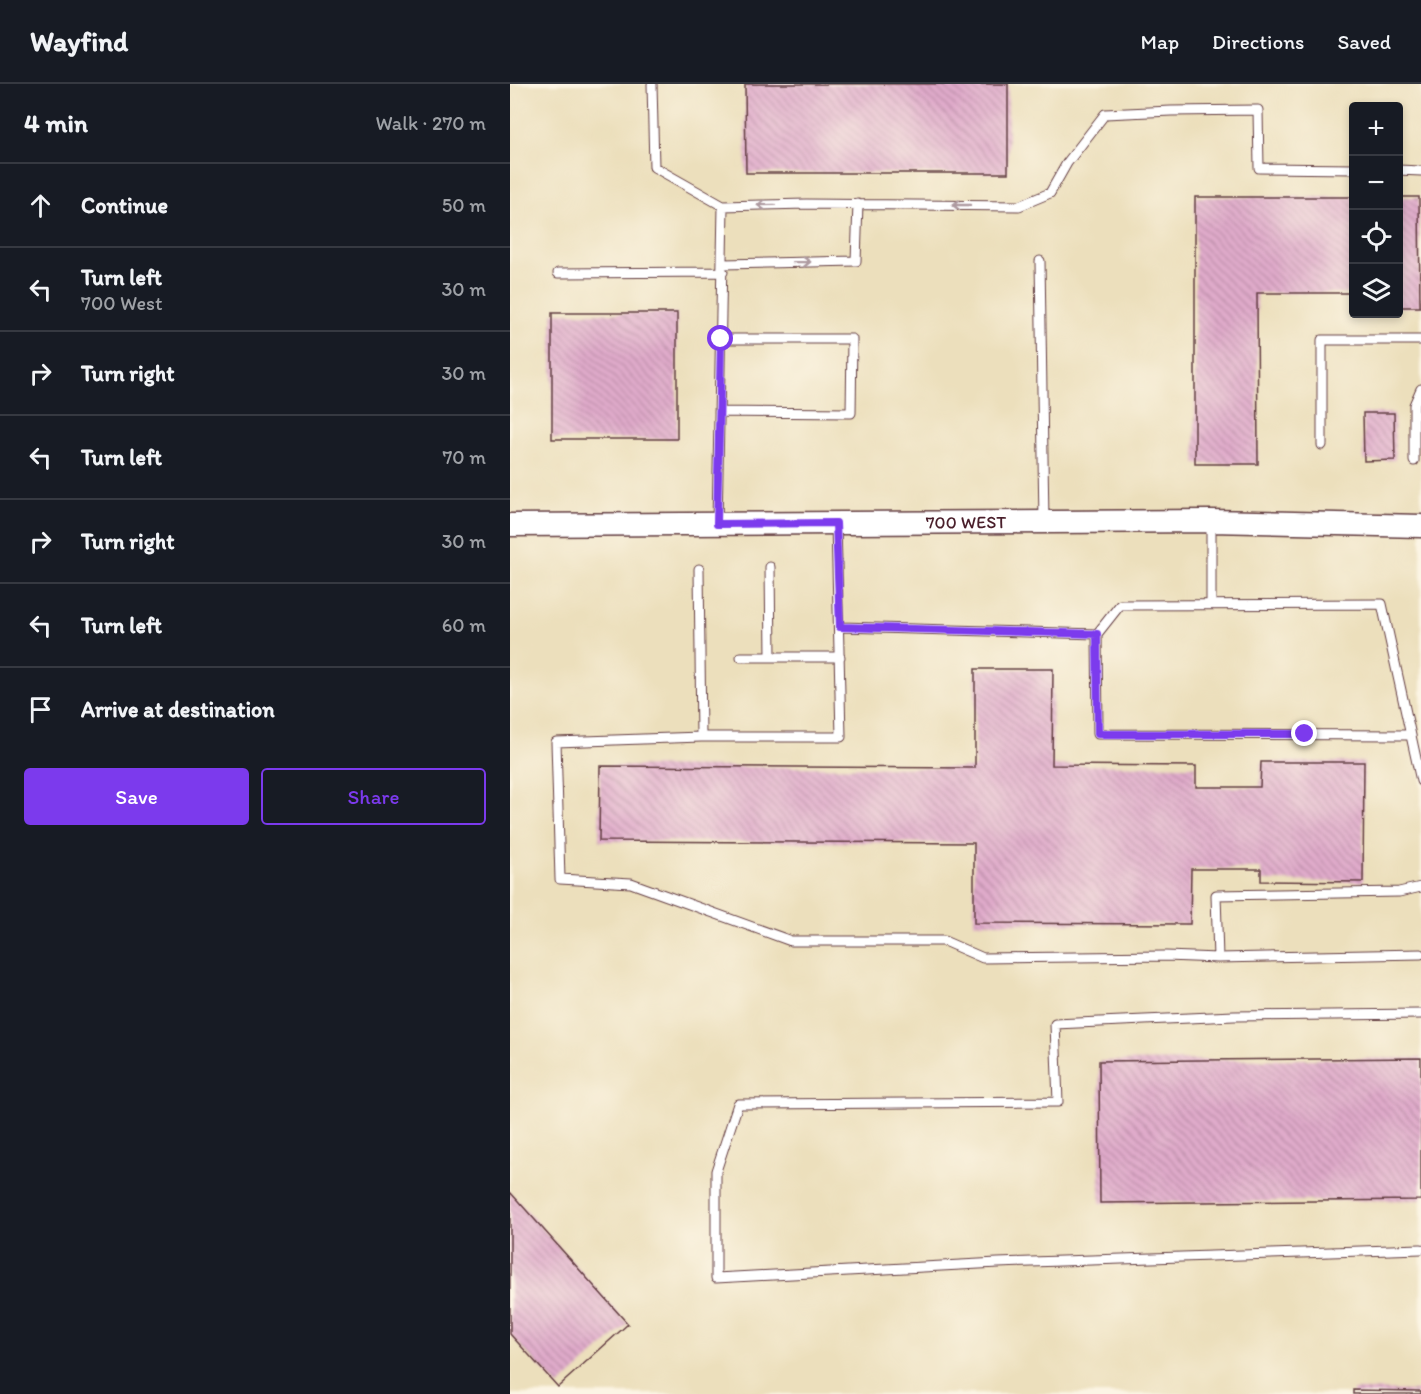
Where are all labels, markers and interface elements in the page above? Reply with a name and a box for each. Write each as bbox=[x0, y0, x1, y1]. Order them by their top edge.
text: Wayfind bbox=[30, 24, 128, 58]
text: Map bbox=[1141, 29, 1179, 54]
text: Directions bbox=[1212, 29, 1304, 54]
text: Saved bbox=[1337, 29, 1391, 54]
map controls bbox=[1349, 102, 1403, 318]
button: + bbox=[1349, 102, 1403, 156]
text: 4 min bbox=[24, 107, 88, 139]
text: Walk · 270 m bbox=[375, 111, 486, 135]
button: − bbox=[1349, 156, 1403, 210]
icon: ahead bbox=[24, 189, 57, 222]
text: Continue bbox=[81, 192, 168, 219]
text: 50 m bbox=[442, 193, 486, 217]
one-way arrow bbox=[756, 199, 776, 211]
one-way arrow bbox=[951, 199, 971, 211]
button: locate bbox=[1349, 210, 1403, 264]
one-way arrow bbox=[792, 257, 812, 268]
text: Turn left bbox=[81, 264, 162, 291]
button: layers bbox=[1349, 264, 1403, 318]
icon: left bbox=[24, 273, 57, 306]
text: 30 m bbox=[441, 277, 486, 301]
text: 700 West bbox=[81, 291, 162, 315]
route start bbox=[707, 325, 733, 351]
icon: right bbox=[24, 357, 57, 390]
text: Turn right bbox=[81, 360, 175, 387]
text: 30 m bbox=[441, 361, 486, 385]
icon: left bbox=[24, 441, 57, 474]
text: Turn left bbox=[81, 444, 162, 471]
text: 70 m bbox=[442, 445, 486, 469]
street label: 700 WEST bbox=[926, 511, 1006, 534]
icon: right bbox=[24, 525, 57, 558]
text: Turn right bbox=[81, 528, 175, 555]
text: 30 m bbox=[441, 529, 486, 553]
icon: left bbox=[24, 609, 57, 642]
text: Turn left bbox=[81, 612, 162, 639]
text: 60 m bbox=[442, 613, 486, 637]
icon: arrive bbox=[24, 693, 57, 726]
text: Arrive at destination bbox=[81, 696, 275, 723]
route end bbox=[1291, 720, 1317, 746]
button: Save bbox=[24, 768, 249, 825]
button: Share bbox=[261, 768, 486, 825]

